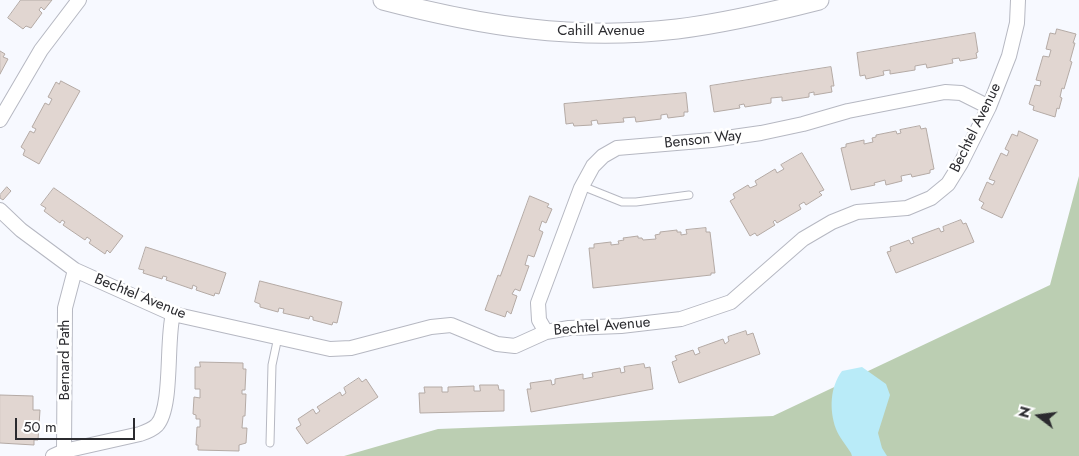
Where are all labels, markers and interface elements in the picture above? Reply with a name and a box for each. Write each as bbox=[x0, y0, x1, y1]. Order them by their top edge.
street label: Cahill Avenue bbox=[557, 22, 645, 40]
street label: Bechtel Avenue bbox=[947, 80, 1005, 176]
street label: Benson Way bbox=[663, 127, 743, 153]
street label: Bechtel Avenue bbox=[92, 270, 188, 324]
street label: Bechtel Avenue bbox=[553, 314, 651, 340]
street label: Bernard Path bbox=[56, 320, 74, 400]
north arrow bbox=[1014, 391, 1064, 441]
text: N bbox=[1013, 404, 1036, 420]
scale bar bbox=[18, 408, 138, 440]
text: 50 m bbox=[23, 416, 57, 438]

